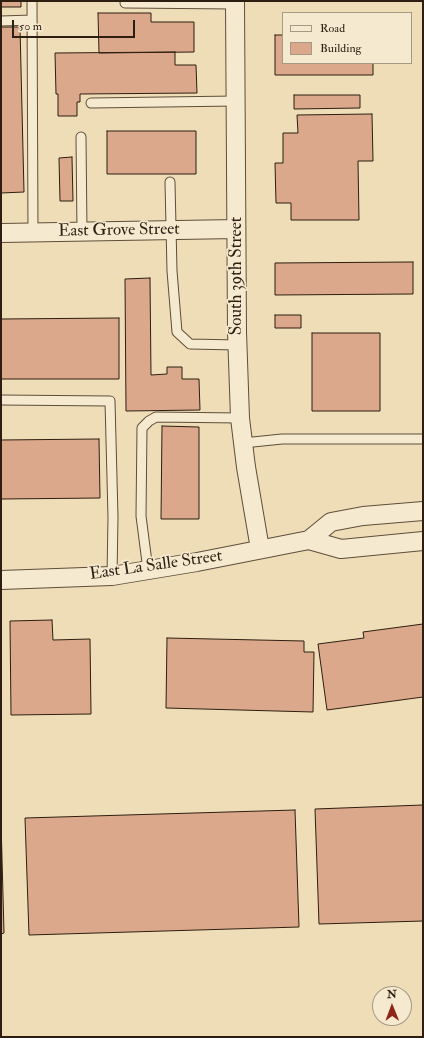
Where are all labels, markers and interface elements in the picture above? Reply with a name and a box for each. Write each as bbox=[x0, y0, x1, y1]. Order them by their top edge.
scale bar bbox=[14, 12, 137, 38]
legend bbox=[282, 12, 412, 64]
text: 50 m bbox=[19, 19, 42, 34]
text: Road bbox=[320, 21, 345, 36]
text: Building bbox=[320, 41, 361, 56]
street label: South 39th Street bbox=[227, 217, 247, 335]
street label: East Grove Street bbox=[58, 220, 180, 242]
street label: East La Salle Street bbox=[88, 547, 224, 585]
north arrow bbox=[372, 986, 412, 1026]
text: N bbox=[387, 988, 397, 1001]

